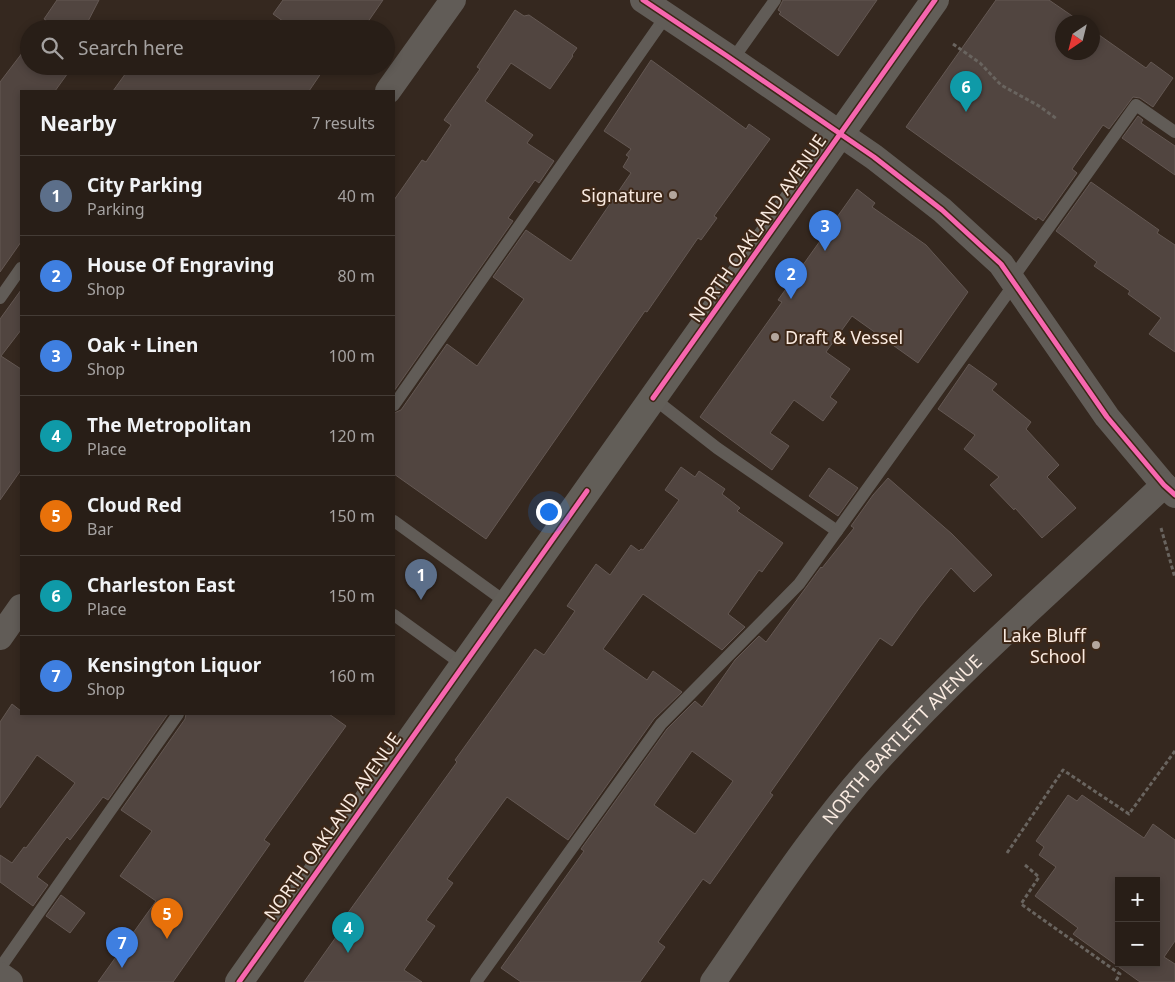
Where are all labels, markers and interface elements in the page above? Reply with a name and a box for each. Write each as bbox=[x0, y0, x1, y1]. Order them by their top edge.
north arrow bbox=[1055, 15, 1100, 60]
search box bbox=[20, 20, 395, 75]
icon: search bbox=[38, 34, 66, 62]
text: Search here bbox=[78, 35, 184, 61]
pin: 6 bbox=[950, 71, 982, 112]
text: Nearby bbox=[40, 109, 116, 137]
text: 7 results bbox=[311, 112, 375, 134]
street label: NORTH OAKLAND AVENUE bbox=[683, 129, 831, 327]
text: City Parking bbox=[87, 172, 202, 198]
place label: Signature bbox=[581, 183, 663, 207]
text: 1 bbox=[51, 185, 61, 207]
text: 40 m bbox=[338, 185, 375, 207]
marker: Signature bbox=[667, 189, 679, 201]
text: Parking bbox=[87, 198, 145, 220]
pin: 3 bbox=[809, 210, 841, 251]
text: House Of Engraving bbox=[87, 252, 274, 278]
pin: 2 bbox=[775, 258, 807, 299]
text: 2 bbox=[51, 265, 61, 287]
text: 80 m bbox=[338, 265, 375, 287]
text: Shop bbox=[87, 278, 125, 300]
place label: Draft & Vessel bbox=[785, 325, 903, 349]
marker: Draft & Vessel bbox=[769, 331, 781, 343]
text: Oak + Linen bbox=[87, 332, 198, 358]
text: 3 bbox=[51, 345, 61, 367]
text: 100 m bbox=[328, 345, 375, 367]
text: Shop bbox=[87, 358, 125, 380]
text: The Metropolitan bbox=[87, 412, 251, 438]
text: 4 bbox=[51, 425, 61, 447]
text: 120 m bbox=[328, 425, 375, 447]
text: Place bbox=[87, 438, 127, 460]
text: Cloud Red bbox=[87, 492, 182, 518]
your location bbox=[536, 499, 562, 525]
text: 5 bbox=[51, 505, 61, 527]
text: 150 m bbox=[328, 505, 375, 527]
text: Bar bbox=[87, 518, 113, 540]
pin: 1 bbox=[405, 559, 437, 600]
text: Charleston East bbox=[87, 572, 235, 598]
text: 6 bbox=[51, 585, 61, 607]
text: 150 m bbox=[328, 585, 375, 607]
text: Place bbox=[87, 598, 127, 620]
place label: Lake Bluff School bbox=[1002, 623, 1088, 668]
marker: Lake Bluff School bbox=[1090, 639, 1102, 651]
street label: NORTH BARTLETT AVENUE bbox=[816, 649, 987, 829]
text: Kensington Liquor bbox=[87, 652, 261, 678]
text: 7 bbox=[51, 665, 61, 687]
text: 160 m bbox=[328, 665, 375, 687]
text: Shop bbox=[87, 678, 125, 700]
street label: NORTH OAKLAND AVENUE bbox=[258, 727, 406, 925]
map controls bbox=[1115, 877, 1160, 967]
button: + bbox=[1115, 877, 1160, 922]
pin: 5 bbox=[151, 898, 183, 939]
pin: 4 bbox=[332, 912, 364, 953]
button: − bbox=[1115, 922, 1160, 967]
pin: 7 bbox=[106, 927, 138, 968]

